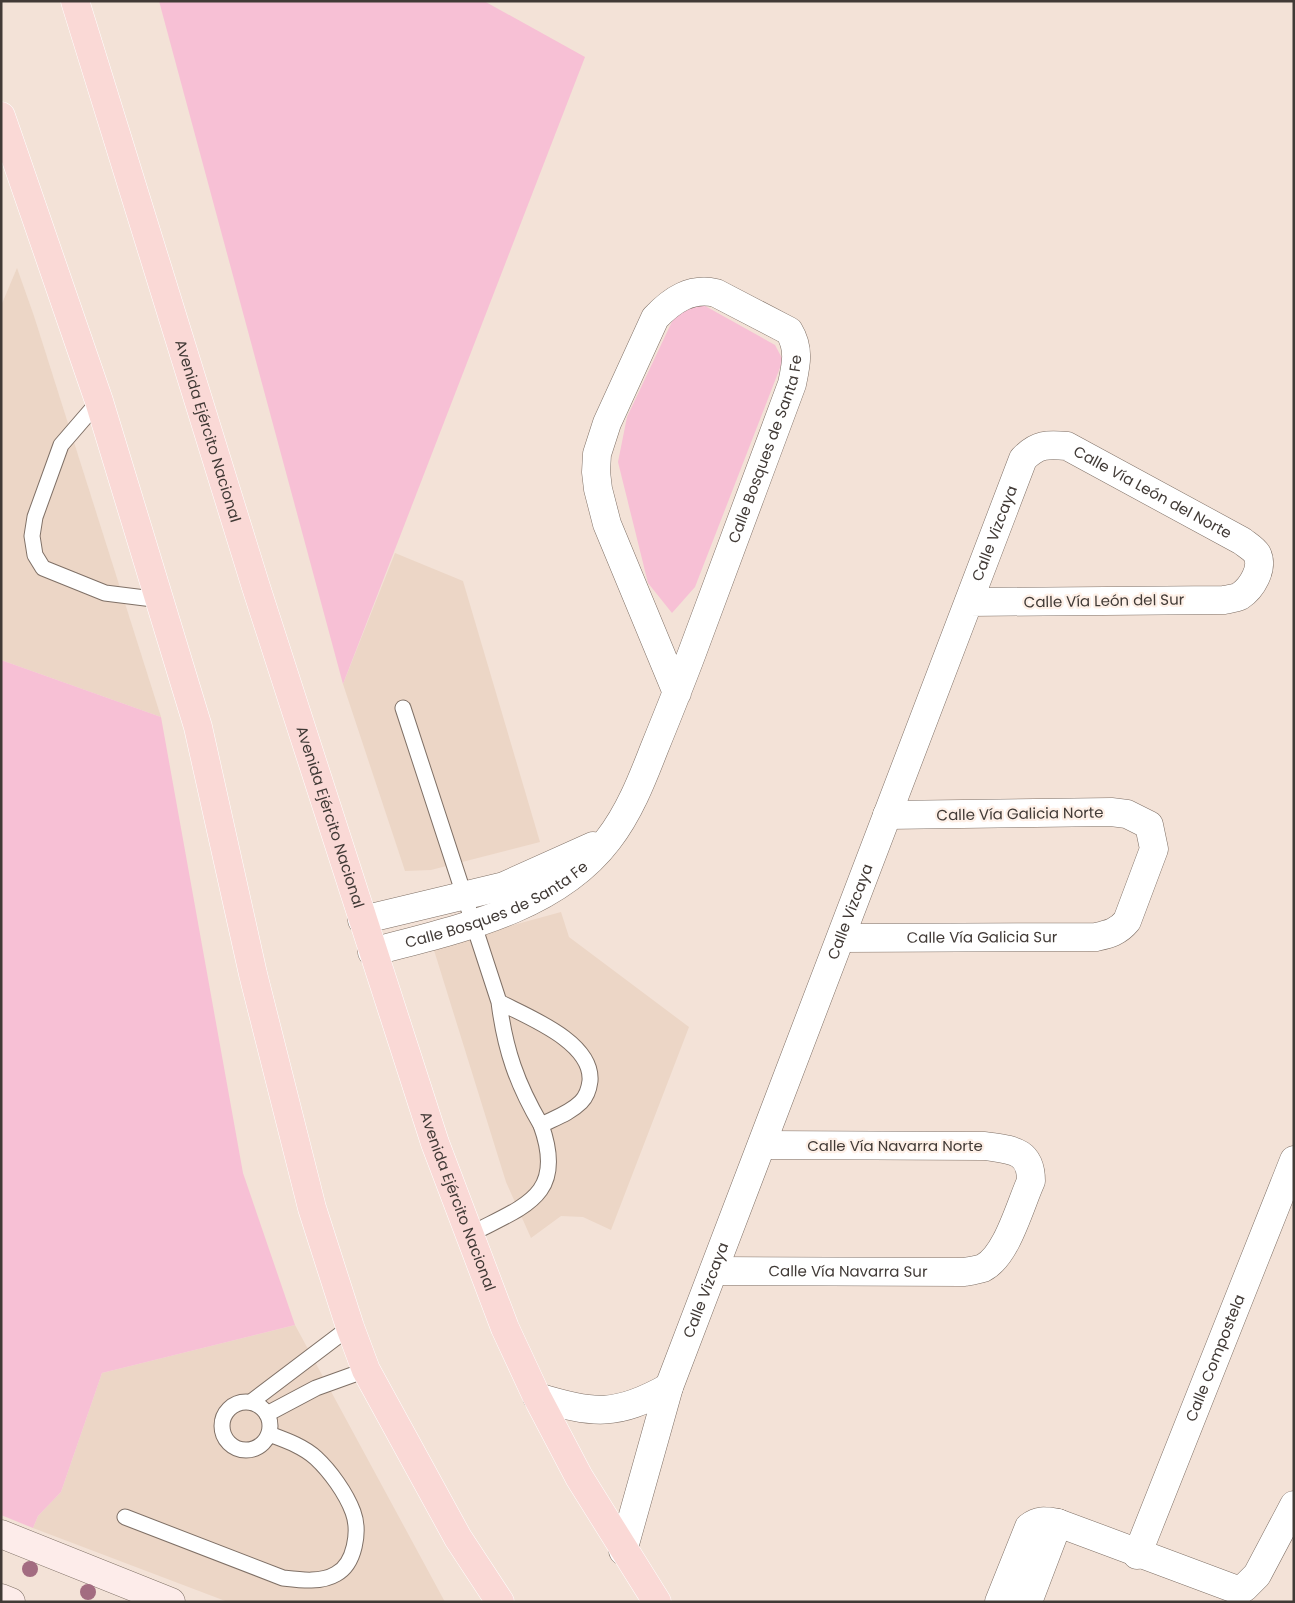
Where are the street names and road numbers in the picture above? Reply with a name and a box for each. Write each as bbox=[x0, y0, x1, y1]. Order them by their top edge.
street label: Avenida Ejército Nacional bbox=[170, 337, 246, 525]
street label: Calle Bosques de Santa Fe bbox=[723, 354, 806, 546]
street label: Calle Vía León del Norte bbox=[1070, 440, 1236, 543]
street label: Calle Vizcaya bbox=[966, 482, 1022, 584]
street label: Calle Vía León del Sur bbox=[1024, 589, 1185, 612]
street label: Avenida Ejército Nacional bbox=[291, 723, 370, 911]
street label: Calle Vía Galicia Norte bbox=[936, 802, 1104, 825]
street label: Calle Bosques de Santa Fe bbox=[403, 856, 592, 953]
street label: Calle Vizcaya bbox=[822, 861, 878, 962]
street label: Calle Vía Galicia Sur bbox=[907, 926, 1058, 948]
street label: Avenida Ejército Nacional bbox=[416, 1109, 501, 1294]
street label: Calle Vía Navarra Norte bbox=[807, 1135, 983, 1156]
street label: Calle Vizcaya bbox=[678, 1239, 733, 1341]
street label: Calle Vía Navarra Sur bbox=[768, 1260, 928, 1282]
street label: Calle Compostela bbox=[1180, 1291, 1250, 1425]

